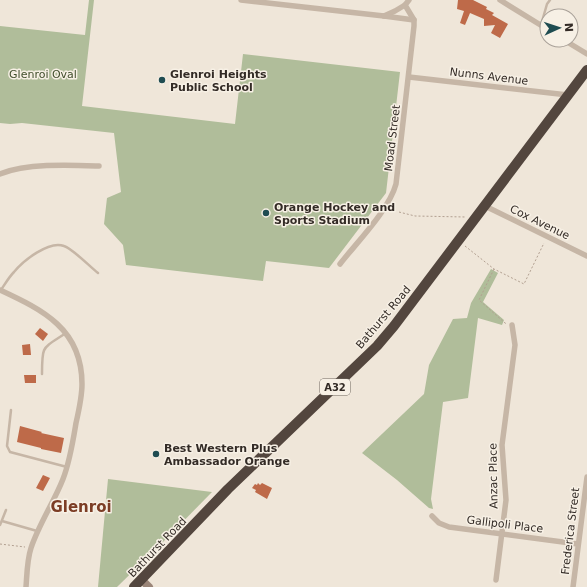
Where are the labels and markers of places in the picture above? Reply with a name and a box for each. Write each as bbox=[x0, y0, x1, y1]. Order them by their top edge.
place label: Glenroi Heights Public School bbox=[170, 68, 267, 94]
marker: Glenroi Heights Public School bbox=[157, 75, 167, 85]
place label: Orange Hockey and Sports Stadium bbox=[274, 201, 395, 227]
marker: Orange Hockey and Sports Stadium bbox=[261, 208, 271, 218]
place label: Best Western Plus Ambassador Orange bbox=[164, 442, 290, 468]
marker: Best Western Plus Ambassador Orange bbox=[151, 449, 161, 459]

